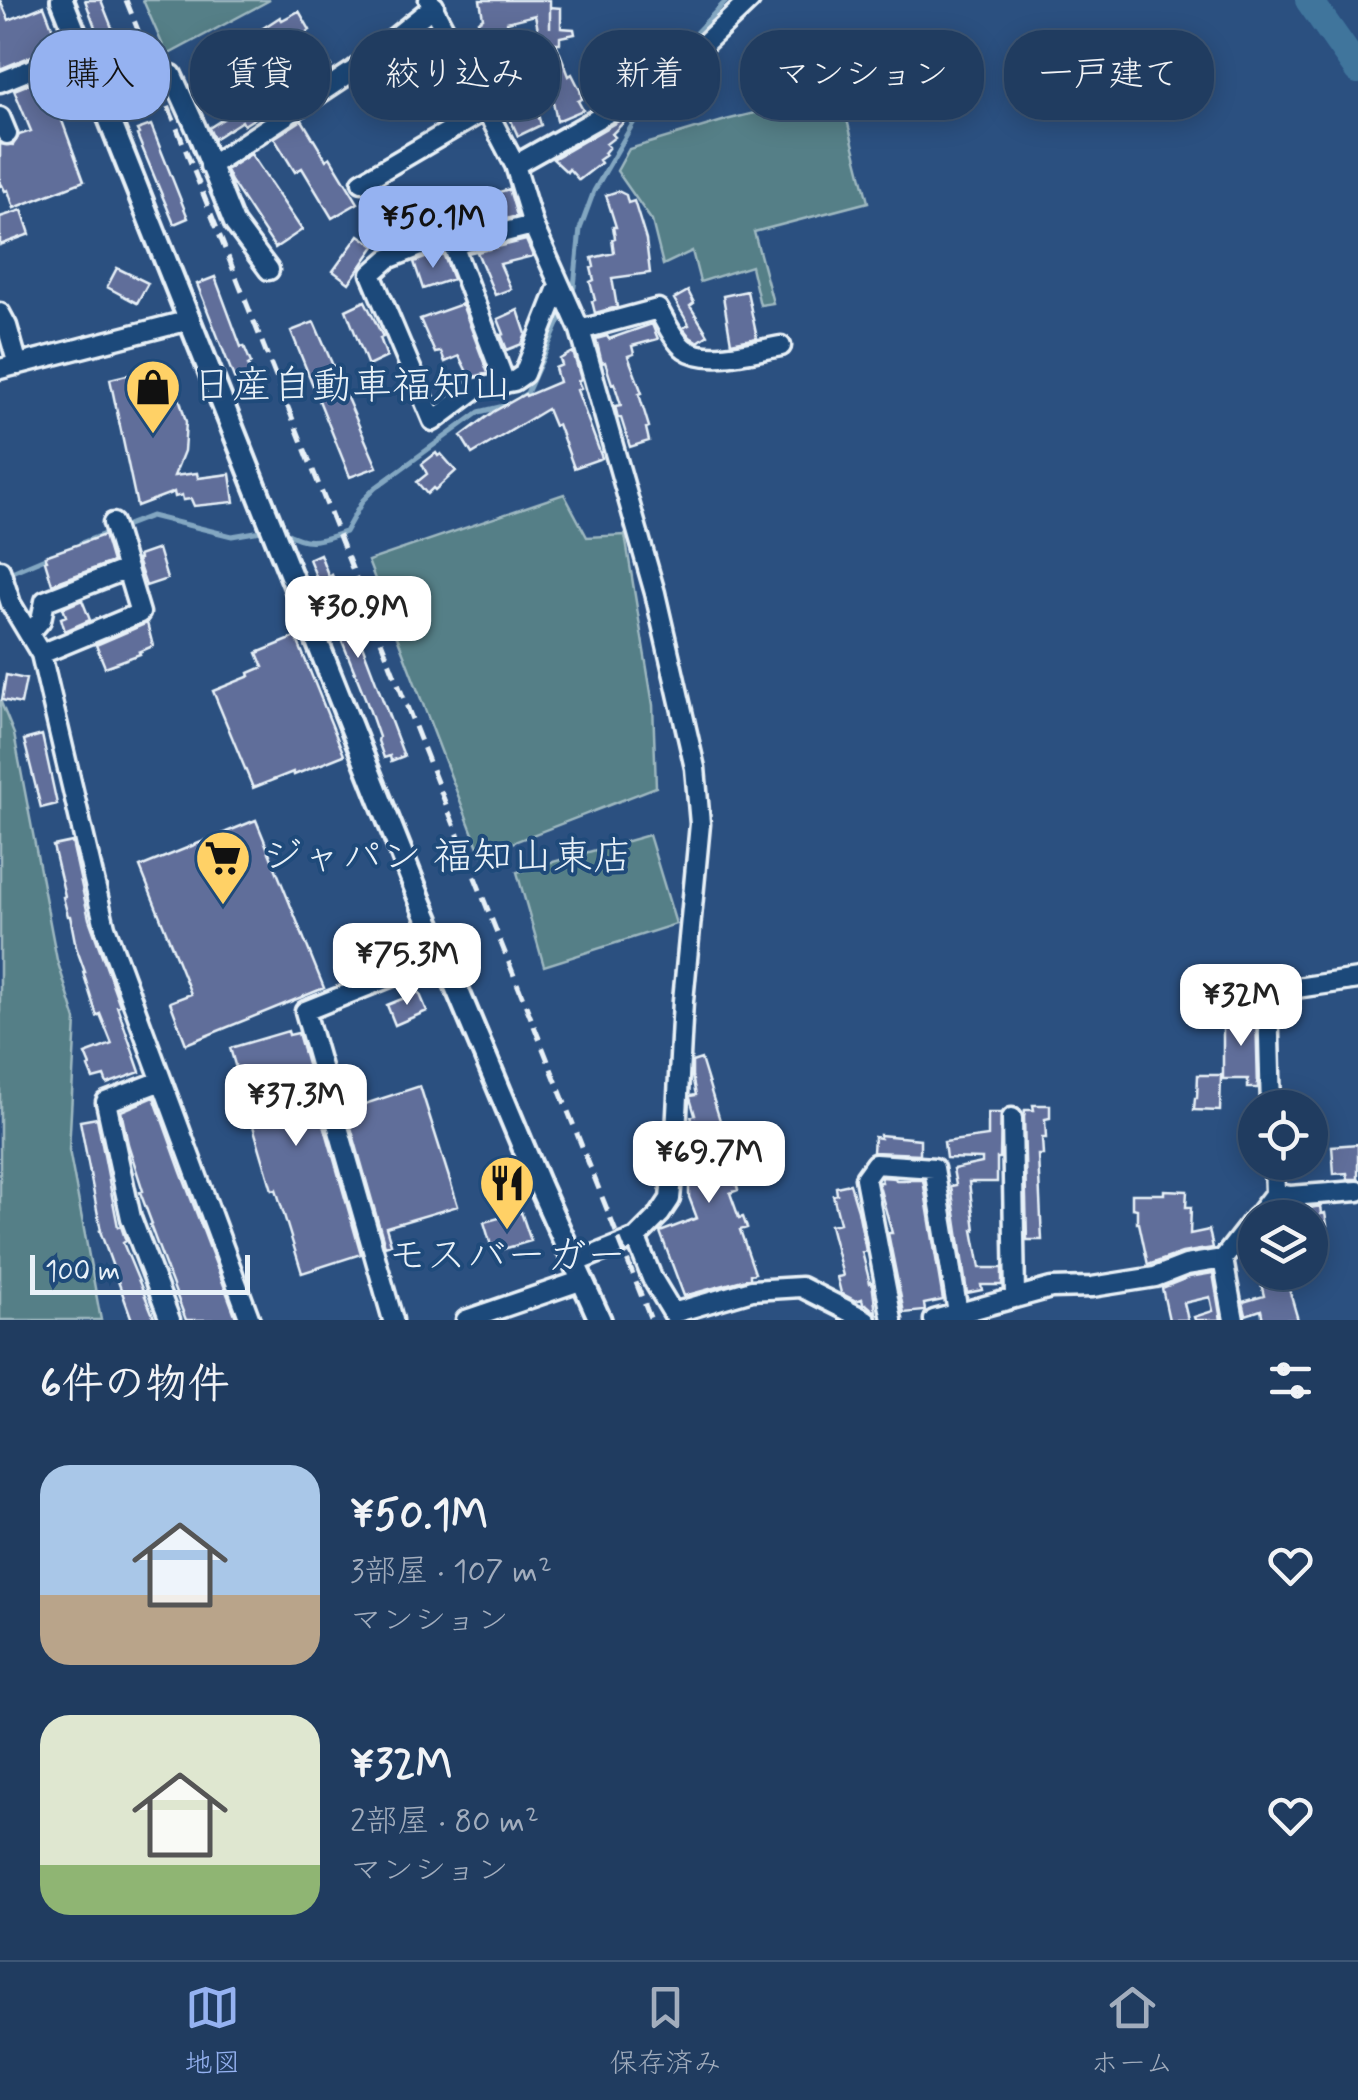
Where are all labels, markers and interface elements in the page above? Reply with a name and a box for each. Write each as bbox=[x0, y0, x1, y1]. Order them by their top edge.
chip: 購入 bbox=[30, 30, 170, 120]
chip: 賃貸 bbox=[190, 30, 330, 120]
chip: 絞り込み bbox=[350, 30, 560, 120]
chip: 新着 bbox=[580, 30, 720, 120]
chip: マンション bbox=[740, 30, 984, 120]
chip: 一戸建て bbox=[1004, 30, 1214, 120]
pin: ¥50.1M bbox=[352, 186, 514, 271]
text: ¥50.1M bbox=[381, 197, 486, 239]
shop icon: 日産自動車福知山 bbox=[123, 357, 183, 436]
place label: 日産自動車福知山 bbox=[192, 361, 512, 413]
pin: ¥30.9M bbox=[277, 576, 439, 661]
text: ¥30.9M bbox=[307, 587, 409, 629]
supermarket icon: ジャパン 福知山東店 bbox=[193, 828, 253, 907]
place label: ジャパン 福知山東店 bbox=[262, 832, 633, 884]
pin: ¥75.3M bbox=[326, 923, 488, 1008]
text: ¥75.3M bbox=[355, 934, 459, 976]
pin: ¥32M bbox=[1182, 964, 1300, 1049]
text: ¥32M bbox=[1202, 975, 1280, 1017]
pin: ¥37.3M bbox=[215, 1064, 377, 1149]
text: ¥37.3M bbox=[247, 1075, 345, 1117]
map controls bbox=[1238, 1090, 1328, 1290]
button: locate bbox=[1238, 1090, 1328, 1180]
pin: ¥69.7M bbox=[628, 1121, 790, 1206]
text: ¥69.7M bbox=[655, 1132, 763, 1174]
restaurant icon: モスバーガー bbox=[477, 1153, 537, 1232]
button: layers bbox=[1238, 1200, 1328, 1290]
place label: モスバーガー bbox=[387, 1231, 627, 1283]
scale bar bbox=[30, 1250, 250, 1294]
text: 100 m bbox=[45, 1254, 120, 1291]
icon: filters bbox=[1263, 1353, 1318, 1408]
text: 6件の物件 bbox=[40, 1358, 230, 1413]
text: ¥50.1M bbox=[350, 1489, 488, 1544]
icon: home bbox=[120, 1505, 240, 1625]
icon: heart bbox=[1263, 1538, 1318, 1593]
text: 3部屋 · 107 m² bbox=[350, 1551, 552, 1593]
text: マンション bbox=[350, 1600, 509, 1642]
text: ¥32M bbox=[350, 1739, 452, 1794]
icon: home bbox=[120, 1755, 240, 1875]
icon: heart bbox=[1263, 1788, 1318, 1843]
text: 2部屋 · 80 m² bbox=[350, 1801, 539, 1843]
text: マンション bbox=[350, 1850, 509, 1892]
tab: 地図 bbox=[185, 1980, 241, 2083]
tab: 保存済み bbox=[610, 1980, 722, 2083]
tab: ホーム bbox=[1091, 1980, 1173, 2083]

